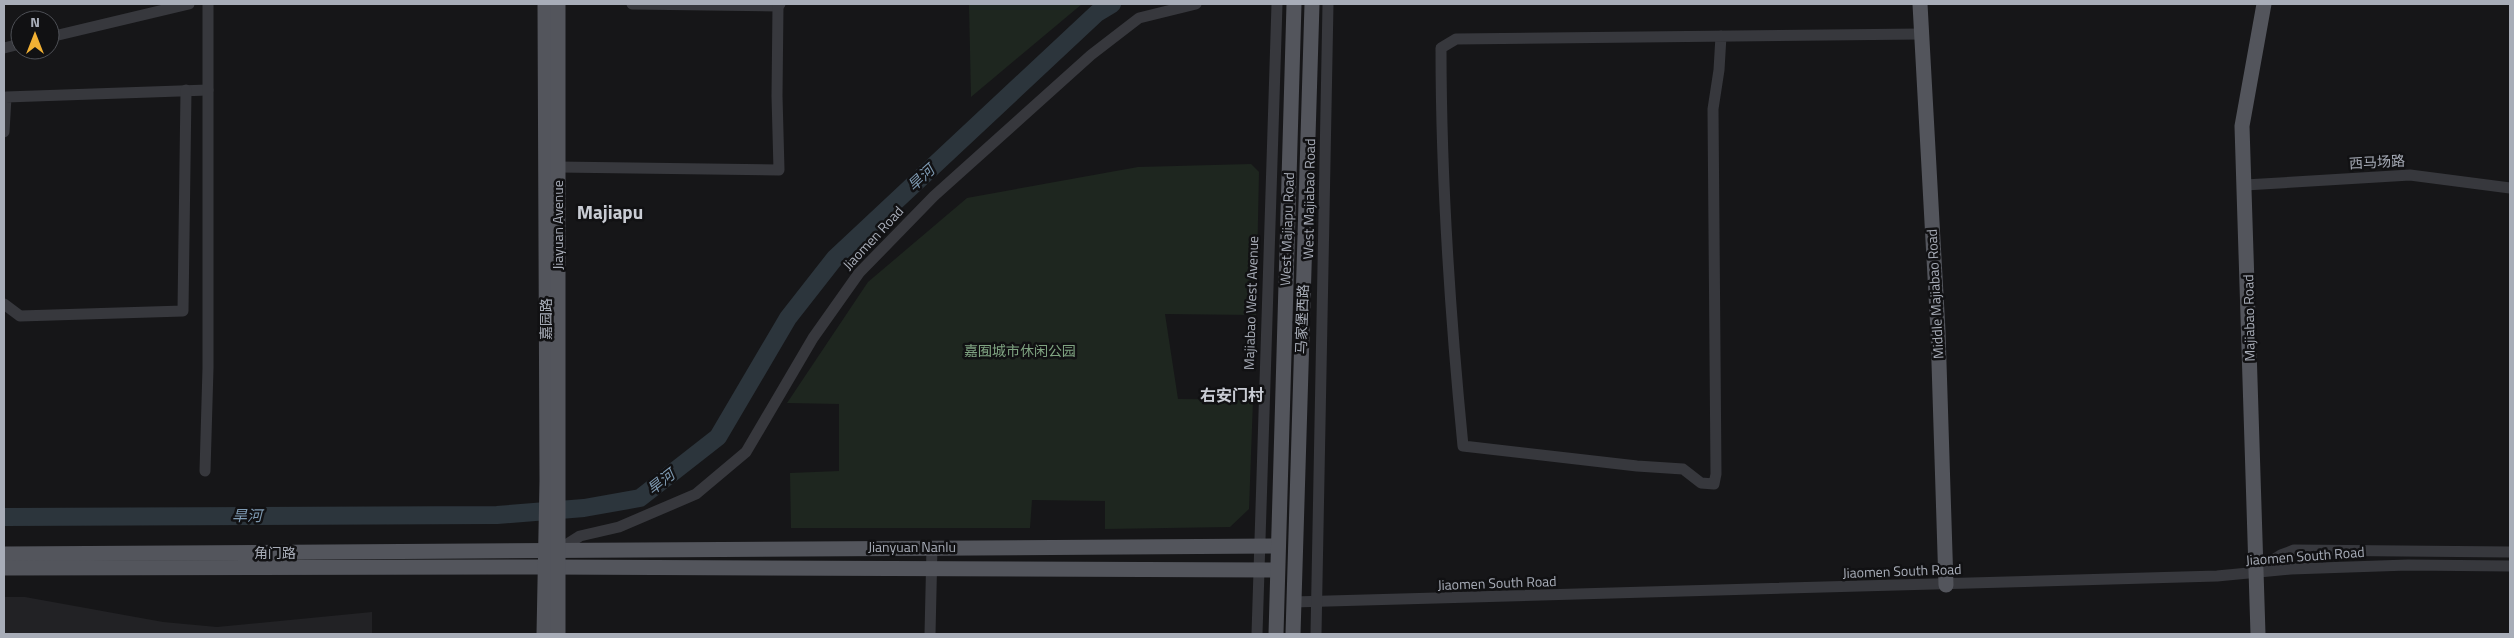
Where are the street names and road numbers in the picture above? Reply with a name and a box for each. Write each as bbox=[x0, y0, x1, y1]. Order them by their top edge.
street label: West Majiabao Road bbox=[1297, 138, 1320, 260]
street label: 西马场路 bbox=[2348, 150, 2405, 173]
street label: West Majiapu Road bbox=[1274, 172, 1299, 286]
street label: Jiayuan Avenue bbox=[547, 180, 568, 270]
street label: Jiaomen Road bbox=[837, 201, 908, 275]
street label: Middle Majiabao Road bbox=[1921, 229, 1948, 360]
street label: Majiabao West Avenue bbox=[1238, 236, 1263, 370]
street label: Majiabao Road bbox=[2237, 274, 2260, 362]
street label: 马家堡西路 bbox=[1290, 284, 1313, 354]
street label: 嘉园路 bbox=[535, 298, 556, 340]
street label: Jianyuan Nanlu bbox=[868, 536, 956, 557]
street label: Jiaomen South Road bbox=[2245, 541, 2365, 570]
street label: 角门路 bbox=[254, 542, 296, 563]
street label: Jiaomen South Road bbox=[1842, 558, 1962, 583]
street label: Jiaomen South Road bbox=[1437, 570, 1557, 595]

